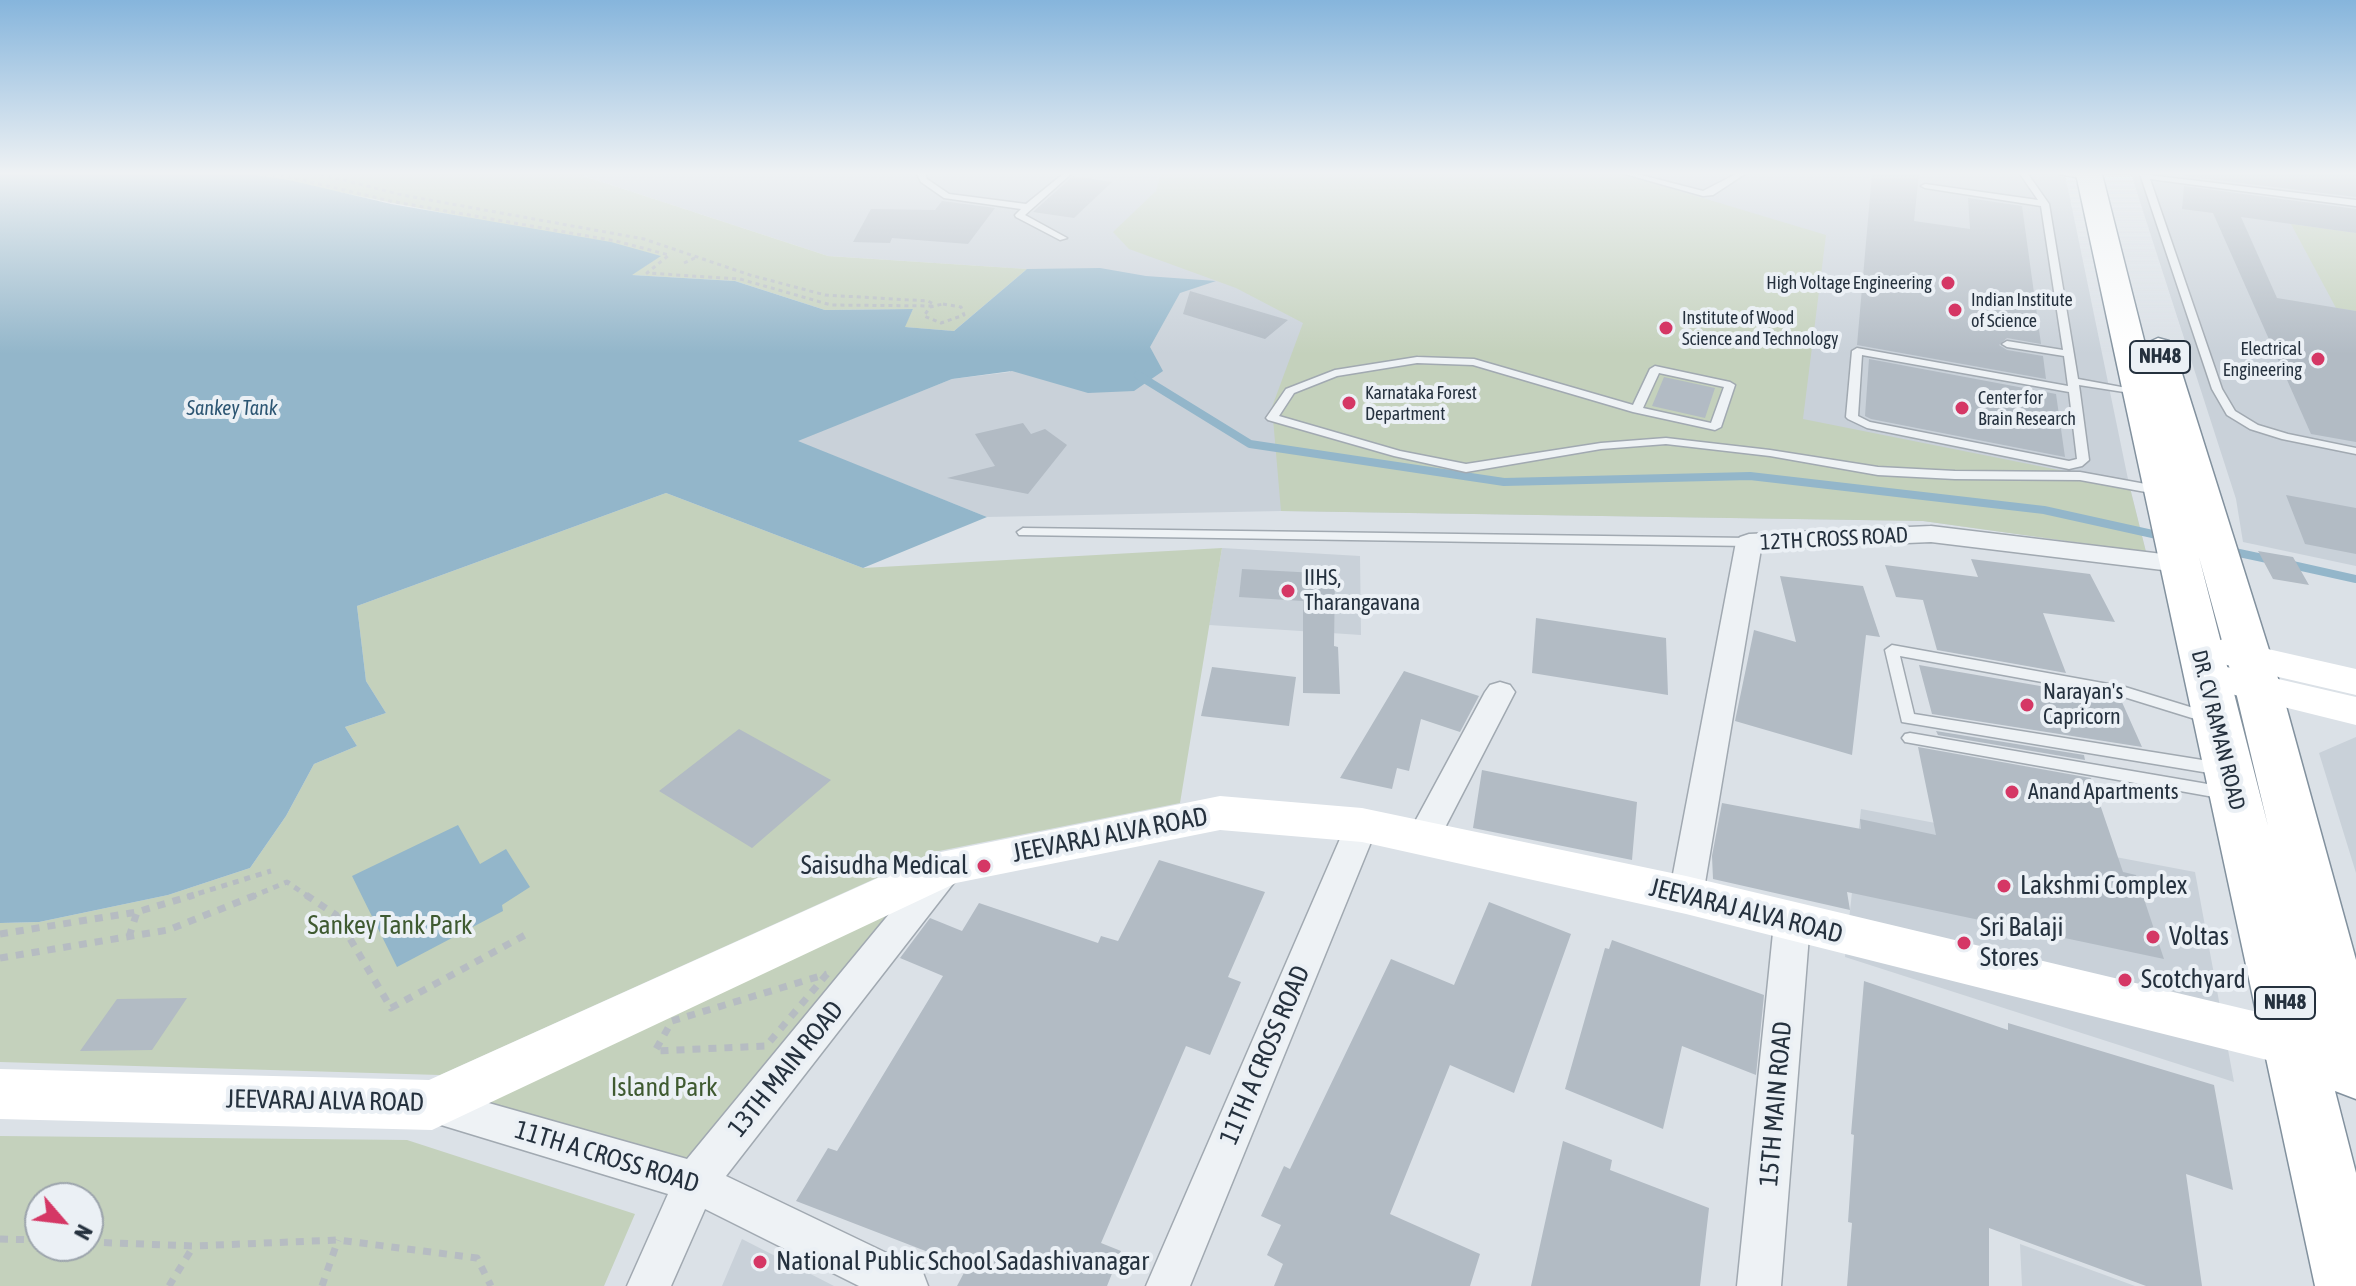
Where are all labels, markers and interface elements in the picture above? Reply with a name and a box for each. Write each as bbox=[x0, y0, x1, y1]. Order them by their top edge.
place label: High Voltage Engineering bbox=[1766, 272, 1932, 294]
marker: High Voltage Engineering bbox=[1939, 274, 1957, 292]
place label: Indian Institute of Science bbox=[1971, 289, 2073, 332]
marker: Indian Institute of Science bbox=[1946, 301, 1964, 319]
place label: Institute of Wood Science and Technology bbox=[1682, 307, 1838, 350]
marker: Institute of Wood Science and Technology bbox=[1657, 319, 1675, 337]
place label: Electrical Engineering bbox=[2223, 338, 2302, 380]
road number: NH48 bbox=[2130, 341, 2190, 373]
marker: Electrical Engineering bbox=[2309, 350, 2327, 368]
place label: Karnataka Forest Department bbox=[1365, 382, 1477, 424]
place label: Center for Brain Research bbox=[1978, 387, 2076, 430]
marker: Karnataka Forest Department bbox=[1340, 394, 1358, 412]
water label: Sankey Tank bbox=[186, 397, 278, 421]
marker: Center for Brain Research bbox=[1953, 399, 1971, 417]
street label: 12TH CROSS ROAD bbox=[1759, 522, 1909, 556]
place label: IIHS, Tharangavana bbox=[1304, 565, 1420, 616]
marker: IIHS, Tharangavana bbox=[1279, 582, 1297, 600]
street label: DR. CV RAMAN ROAD bbox=[2185, 647, 2251, 813]
place label: Narayan's Capricorn bbox=[2043, 679, 2123, 730]
marker: Narayan's Capricorn bbox=[2018, 696, 2036, 714]
place label: Anand Apartments bbox=[2028, 779, 2178, 805]
marker: Anand Apartments bbox=[2003, 783, 2021, 801]
street label: JEEVARAJ ALVA ROAD bbox=[1010, 801, 1210, 869]
place label: Saisudha Medical bbox=[801, 850, 968, 882]
marker: Saisudha Medical bbox=[975, 857, 993, 875]
place label: Lakshmi Complex bbox=[2020, 870, 2187, 902]
street label: JEEVARAJ ALVA ROAD bbox=[1646, 872, 1846, 950]
marker: Lakshmi Complex bbox=[1995, 877, 2013, 895]
park label: Sankey Tank Park bbox=[307, 910, 473, 942]
place label: Sri Balaji Stores bbox=[1980, 912, 2063, 974]
place label: Voltas bbox=[2169, 921, 2229, 953]
marker: Voltas bbox=[2144, 928, 2162, 946]
marker: Sri Balaji Stores bbox=[1955, 934, 1973, 952]
street label: 11TH A CROSS ROAD bbox=[1213, 961, 1317, 1149]
place label: Scotchyard bbox=[2141, 964, 2246, 996]
marker: Scotchyard bbox=[2116, 971, 2134, 989]
road number: NH48 bbox=[2255, 987, 2315, 1019]
street label: 13TH MAIN ROAD bbox=[722, 995, 850, 1143]
street label: 15TH MAIN ROAD bbox=[1753, 1020, 1799, 1188]
park label: Island Park bbox=[611, 1072, 717, 1104]
street label: JEEVARAJ ALVA ROAD bbox=[226, 1084, 424, 1118]
street label: 11TH A CROSS ROAD bbox=[511, 1114, 703, 1200]
north arrow bbox=[24, 1182, 104, 1262]
text: N bbox=[69, 1220, 98, 1244]
place label: National Public School Sadashivanagar bbox=[776, 1246, 1149, 1278]
marker: National Public School Sadashivanagar bbox=[751, 1253, 769, 1271]

